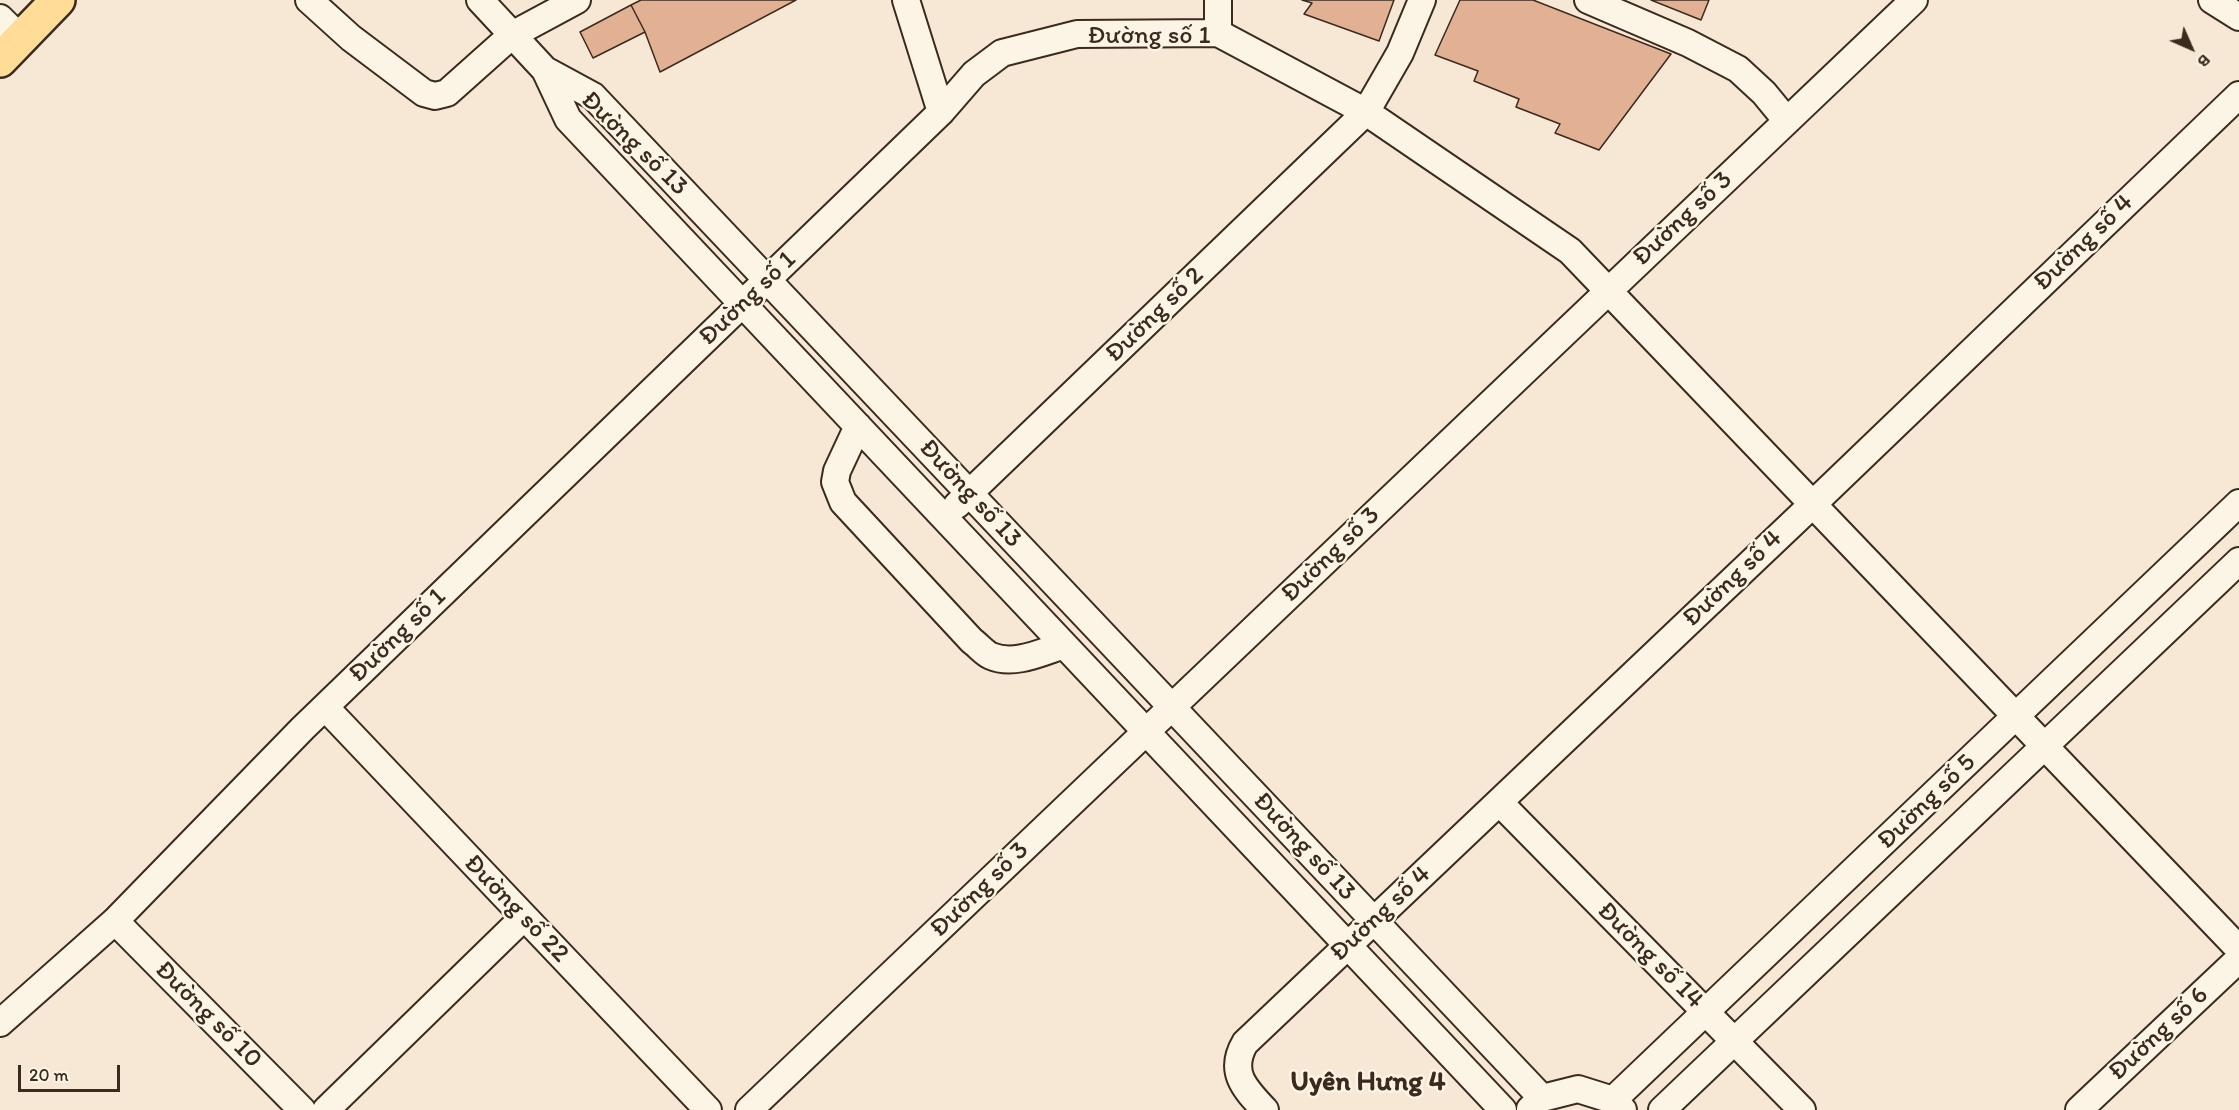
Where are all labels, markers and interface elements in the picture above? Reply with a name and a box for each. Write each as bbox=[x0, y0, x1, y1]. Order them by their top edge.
north arrow bbox=[2161, 18, 2221, 78]
street label: Đường số 1 bbox=[1088, 20, 1210, 52]
text: B bbox=[2194, 51, 2214, 71]
street label: Đường số 13 bbox=[574, 85, 694, 203]
street label: Đường số 3 bbox=[1627, 165, 1739, 273]
street label: Đường số 4 bbox=[2028, 188, 2140, 298]
street label: Đường số 1 bbox=[693, 245, 803, 353]
street label: Đường số 2 bbox=[1099, 261, 1211, 369]
street label: Đường số 13 bbox=[912, 433, 1028, 555]
street label: Đường số 3 bbox=[1275, 500, 1387, 610]
street label: Đường số 4 bbox=[1677, 524, 1789, 634]
street label: Đường số 1 bbox=[343, 582, 453, 690]
street label: Đường số 5 bbox=[1871, 748, 1983, 856]
street label: Đường số 13 bbox=[1246, 786, 1362, 908]
street label: Đường số 3 bbox=[924, 835, 1036, 945]
street label: Đường số 22 bbox=[457, 848, 575, 970]
street label: Đường số 4 bbox=[1324, 859, 1438, 969]
street label: Đường số 14 bbox=[1590, 896, 1710, 1016]
street label: Đường số 10 bbox=[148, 955, 268, 1075]
street label: Đường số 6 bbox=[2103, 980, 2215, 1088]
scale bar bbox=[21, 1053, 123, 1091]
text: 20 m bbox=[29, 1064, 69, 1086]
district label: Uyên Hưng 4 bbox=[1290, 1066, 1446, 1100]

